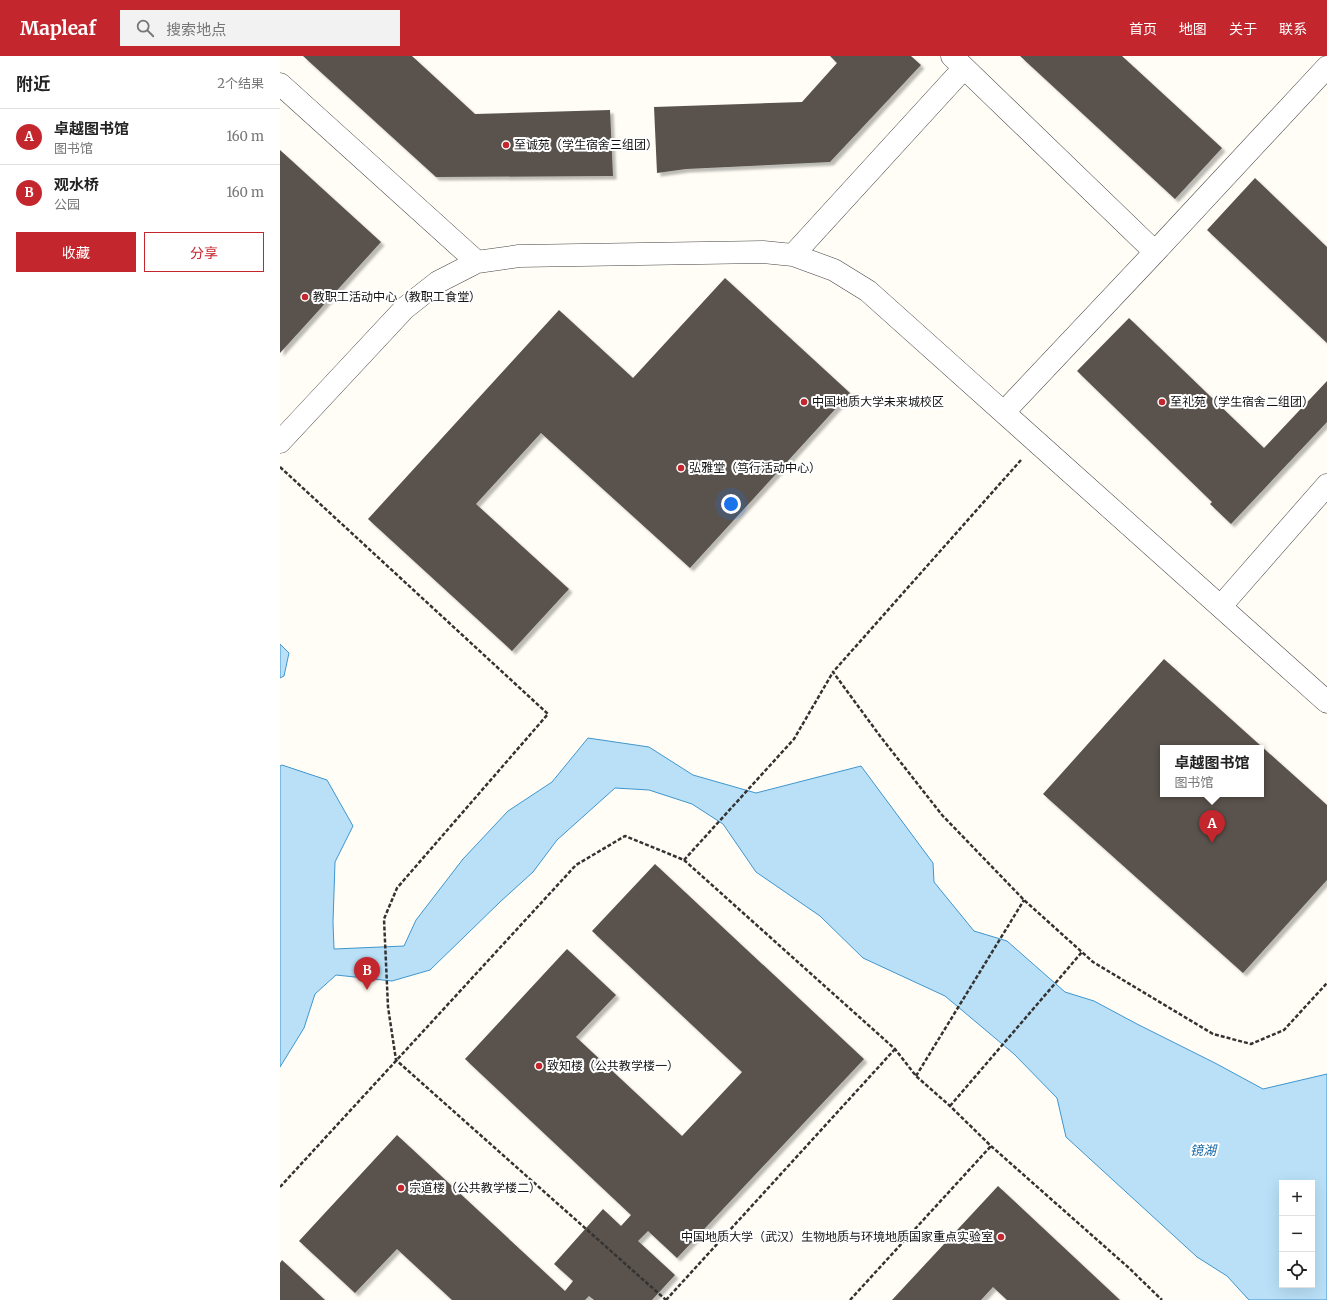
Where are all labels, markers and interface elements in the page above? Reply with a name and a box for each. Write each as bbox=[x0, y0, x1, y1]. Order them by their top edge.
search box bbox=[120, 10, 400, 46]
text: Mapleaf bbox=[20, 16, 96, 40]
icon: search bbox=[134, 17, 156, 39]
text: 搜索地点 bbox=[166, 20, 226, 39]
text: 首页 bbox=[1129, 20, 1157, 38]
text: 地图 bbox=[1179, 20, 1207, 38]
text: 关于 bbox=[1229, 20, 1257, 38]
text: 联系 bbox=[1279, 20, 1307, 38]
text: 附近 bbox=[16, 73, 50, 95]
text: 2个结果 bbox=[217, 75, 264, 92]
text: 卓越图书馆 bbox=[54, 119, 129, 138]
text: A bbox=[24, 128, 34, 145]
text: 160 m bbox=[226, 128, 264, 145]
place label: 至诚苑（学生宿舍三组团） bbox=[514, 137, 658, 152]
text: 图书馆 bbox=[54, 140, 93, 157]
marker: 至诚苑（学生宿舍三组团） bbox=[501, 140, 511, 150]
text: 观水桥 bbox=[54, 175, 99, 194]
text: B bbox=[24, 184, 34, 201]
text: 160 m bbox=[226, 184, 264, 201]
text: 公园 bbox=[54, 196, 80, 213]
button: 收藏 bbox=[16, 232, 136, 272]
button: 分享 bbox=[144, 232, 264, 272]
place label: 教职工活动中心（教职工食堂） bbox=[313, 289, 481, 304]
marker: 教职工活动中心（教职工食堂） bbox=[300, 292, 310, 302]
place label: 中国地质大学未来城校区 bbox=[812, 394, 944, 409]
place label: 至礼苑（学生宿舍二组团） bbox=[1170, 394, 1314, 409]
marker: 中国地质大学未来城校区 bbox=[799, 397, 809, 407]
marker: 至礼苑（学生宿舍二组团） bbox=[1157, 397, 1167, 407]
place label: 弘雅堂（笃行活动中心） bbox=[689, 460, 821, 475]
marker: 弘雅堂（笃行活动中心） bbox=[676, 463, 686, 473]
your location bbox=[721, 494, 741, 514]
popup bbox=[1160, 745, 1264, 797]
text: 卓越图书馆 bbox=[1174, 753, 1250, 772]
text: 图书馆 bbox=[1174, 774, 1214, 791]
pin: A bbox=[1199, 810, 1225, 843]
pin: B bbox=[354, 957, 380, 990]
place label: 致知楼（公共教学楼一） bbox=[547, 1058, 679, 1073]
marker: 致知楼（公共教学楼一） bbox=[534, 1061, 544, 1071]
water label: 镜湖 bbox=[1190, 1142, 1218, 1159]
place label: 宗道楼（公共教学楼二） bbox=[409, 1180, 541, 1195]
map controls bbox=[1279, 1180, 1315, 1288]
button: + bbox=[1279, 1180, 1315, 1216]
marker: 宗道楼（公共教学楼二） bbox=[396, 1183, 406, 1193]
button: − bbox=[1279, 1216, 1315, 1252]
place label: 中国地质大学（武汉）生物地质与环境地质国家重点实验室 bbox=[681, 1229, 993, 1244]
marker: 中国地质大学（武汉）生物地质与环境地质国家重点实验室 bbox=[996, 1232, 1006, 1242]
button: locate bbox=[1279, 1252, 1315, 1288]

